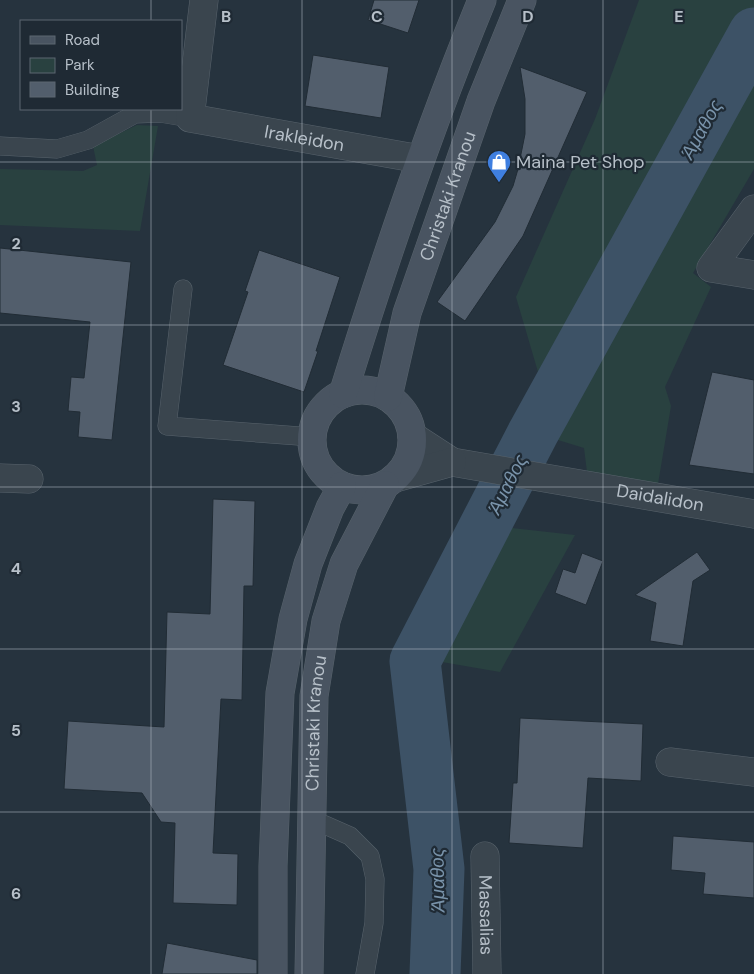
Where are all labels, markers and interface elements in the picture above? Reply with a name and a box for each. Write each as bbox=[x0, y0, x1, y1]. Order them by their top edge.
text: B bbox=[221, 6, 231, 27]
text: C bbox=[371, 6, 383, 27]
text: D bbox=[522, 6, 534, 27]
text: E bbox=[674, 6, 684, 27]
legend bbox=[20, 20, 182, 110]
text: Road bbox=[65, 30, 100, 50]
text: Park bbox=[65, 55, 95, 75]
text: Building bbox=[65, 80, 120, 100]
water label: Άμαθος bbox=[674, 95, 728, 164]
street label: Irakleidon bbox=[263, 119, 346, 157]
street label: Christaki Kranou bbox=[414, 128, 482, 264]
shop icon: Maina Pet Shop bbox=[486, 149, 512, 183]
place label: Maina Pet Shop bbox=[516, 150, 645, 174]
text: 2 bbox=[11, 233, 21, 254]
text: 3 bbox=[11, 396, 21, 417]
water label: Άμαθος bbox=[481, 449, 533, 519]
street label: Daidalidon bbox=[615, 479, 706, 517]
text: 4 bbox=[11, 558, 21, 579]
street label: Christaki Kranou bbox=[300, 654, 332, 791]
text: 5 bbox=[11, 720, 21, 741]
water label: Άμαθος bbox=[424, 847, 451, 913]
street label: Massalias bbox=[473, 875, 499, 955]
text: 6 bbox=[11, 883, 21, 904]

